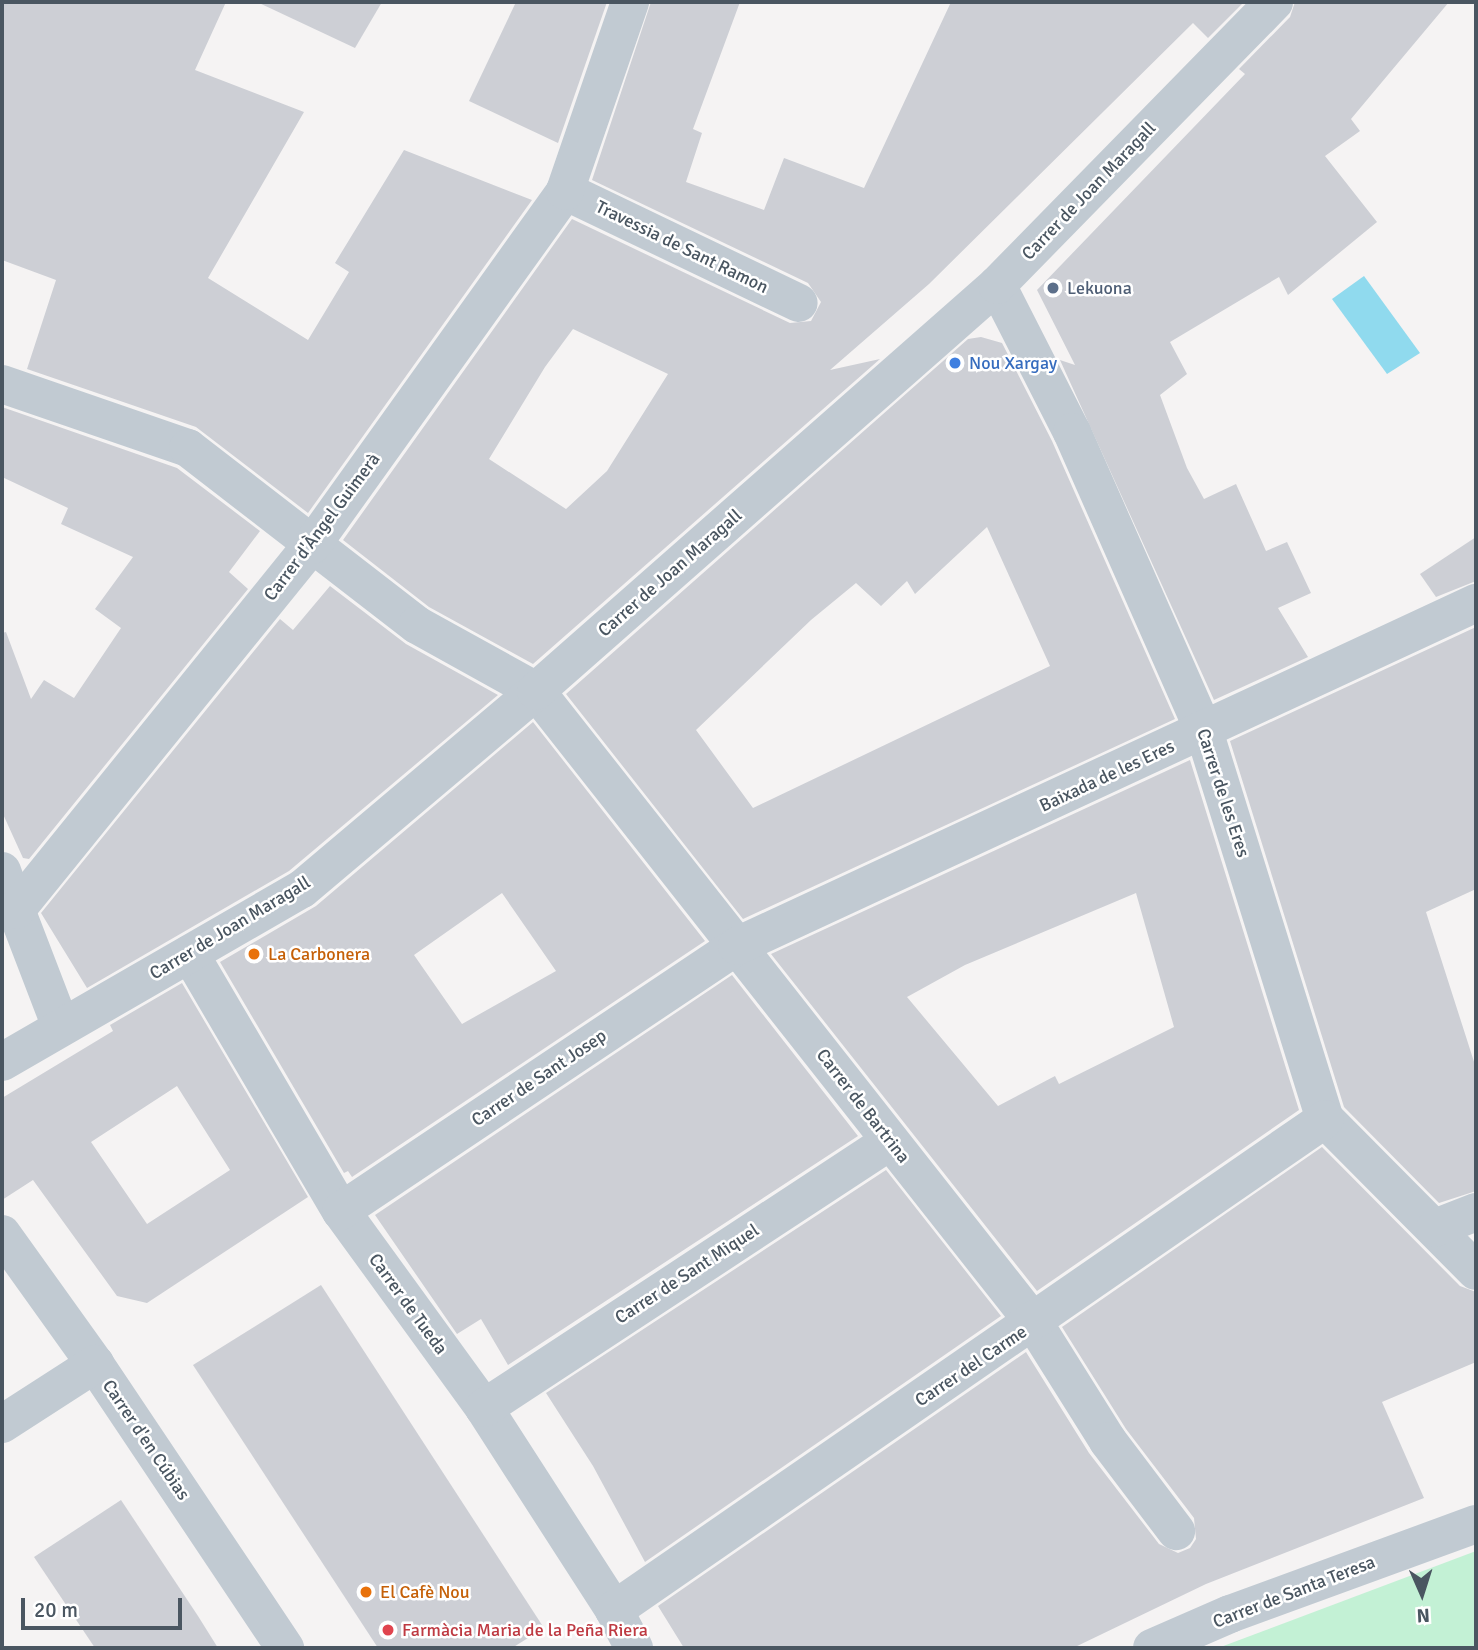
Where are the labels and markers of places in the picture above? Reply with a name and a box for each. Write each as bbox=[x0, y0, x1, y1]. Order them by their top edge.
place label: Lekuona bbox=[1067, 277, 1132, 299]
marker: Lekuona bbox=[1045, 280, 1061, 296]
place label: Nou Xargay bbox=[969, 352, 1057, 374]
marker: Nou Xargay bbox=[947, 355, 963, 371]
place label: La Carbonera bbox=[268, 943, 370, 965]
marker: La Carbonera bbox=[246, 946, 262, 962]
place label: El Cafè Nou bbox=[380, 1581, 470, 1603]
marker: El Cafè Nou bbox=[358, 1584, 374, 1600]
place label: Farmàcia Maria de la Peña Riera bbox=[402, 1619, 648, 1641]
marker: Farmàcia Maria de la Peña Riera bbox=[380, 1622, 396, 1638]

